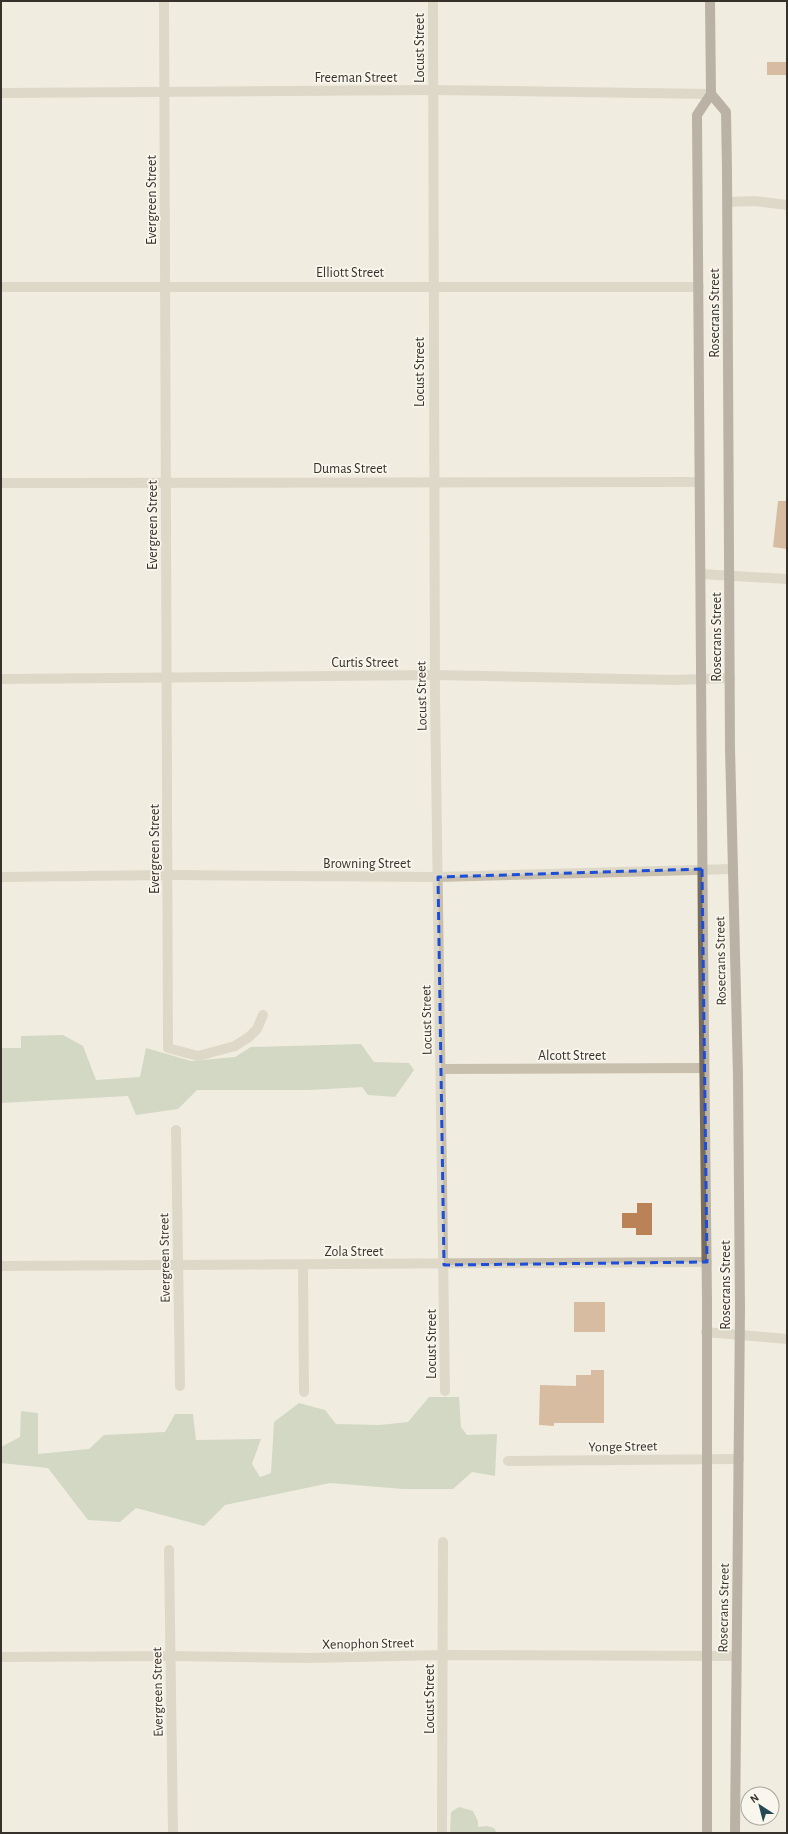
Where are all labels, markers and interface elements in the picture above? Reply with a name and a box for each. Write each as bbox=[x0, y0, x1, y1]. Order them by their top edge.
street label: Locust Street bbox=[413, 12, 427, 83]
street label: Freeman Street bbox=[315, 71, 398, 85]
street label: Evergreen Street bbox=[145, 155, 159, 245]
street label: Elliott Street bbox=[316, 266, 385, 280]
street label: Rosecrans Street bbox=[708, 268, 722, 358]
street label: Locust Street bbox=[413, 336, 427, 407]
street label: Dumas Street bbox=[313, 462, 388, 476]
street label: Evergreen Street bbox=[146, 480, 160, 570]
street label: Rosecrans Street bbox=[710, 592, 724, 682]
street label: Curtis Street bbox=[332, 656, 399, 670]
street label: Locust Street bbox=[414, 660, 430, 731]
street label: Evergreen Street bbox=[148, 804, 162, 894]
street label: Browning Street bbox=[323, 857, 411, 871]
street label: Rosecrans Street bbox=[713, 916, 729, 1006]
street label: Locust Street bbox=[419, 984, 435, 1055]
street label: Alcott Street bbox=[538, 1049, 607, 1063]
street label: Evergreen Street bbox=[157, 1212, 173, 1303]
street label: Rosecrans Street bbox=[719, 1240, 733, 1330]
street label: Zola Street bbox=[324, 1245, 384, 1259]
street label: Locust Street bbox=[425, 1308, 439, 1379]
street label: Yonge Street bbox=[588, 1439, 658, 1455]
street label: Rosecrans Street bbox=[716, 1563, 732, 1653]
street label: Xenophon Street bbox=[322, 1636, 415, 1652]
street label: Evergreen Street bbox=[150, 1646, 166, 1737]
street label: Locust Street bbox=[423, 1663, 437, 1734]
north arrow bbox=[740, 1786, 780, 1826]
text: N bbox=[748, 1792, 761, 1805]

